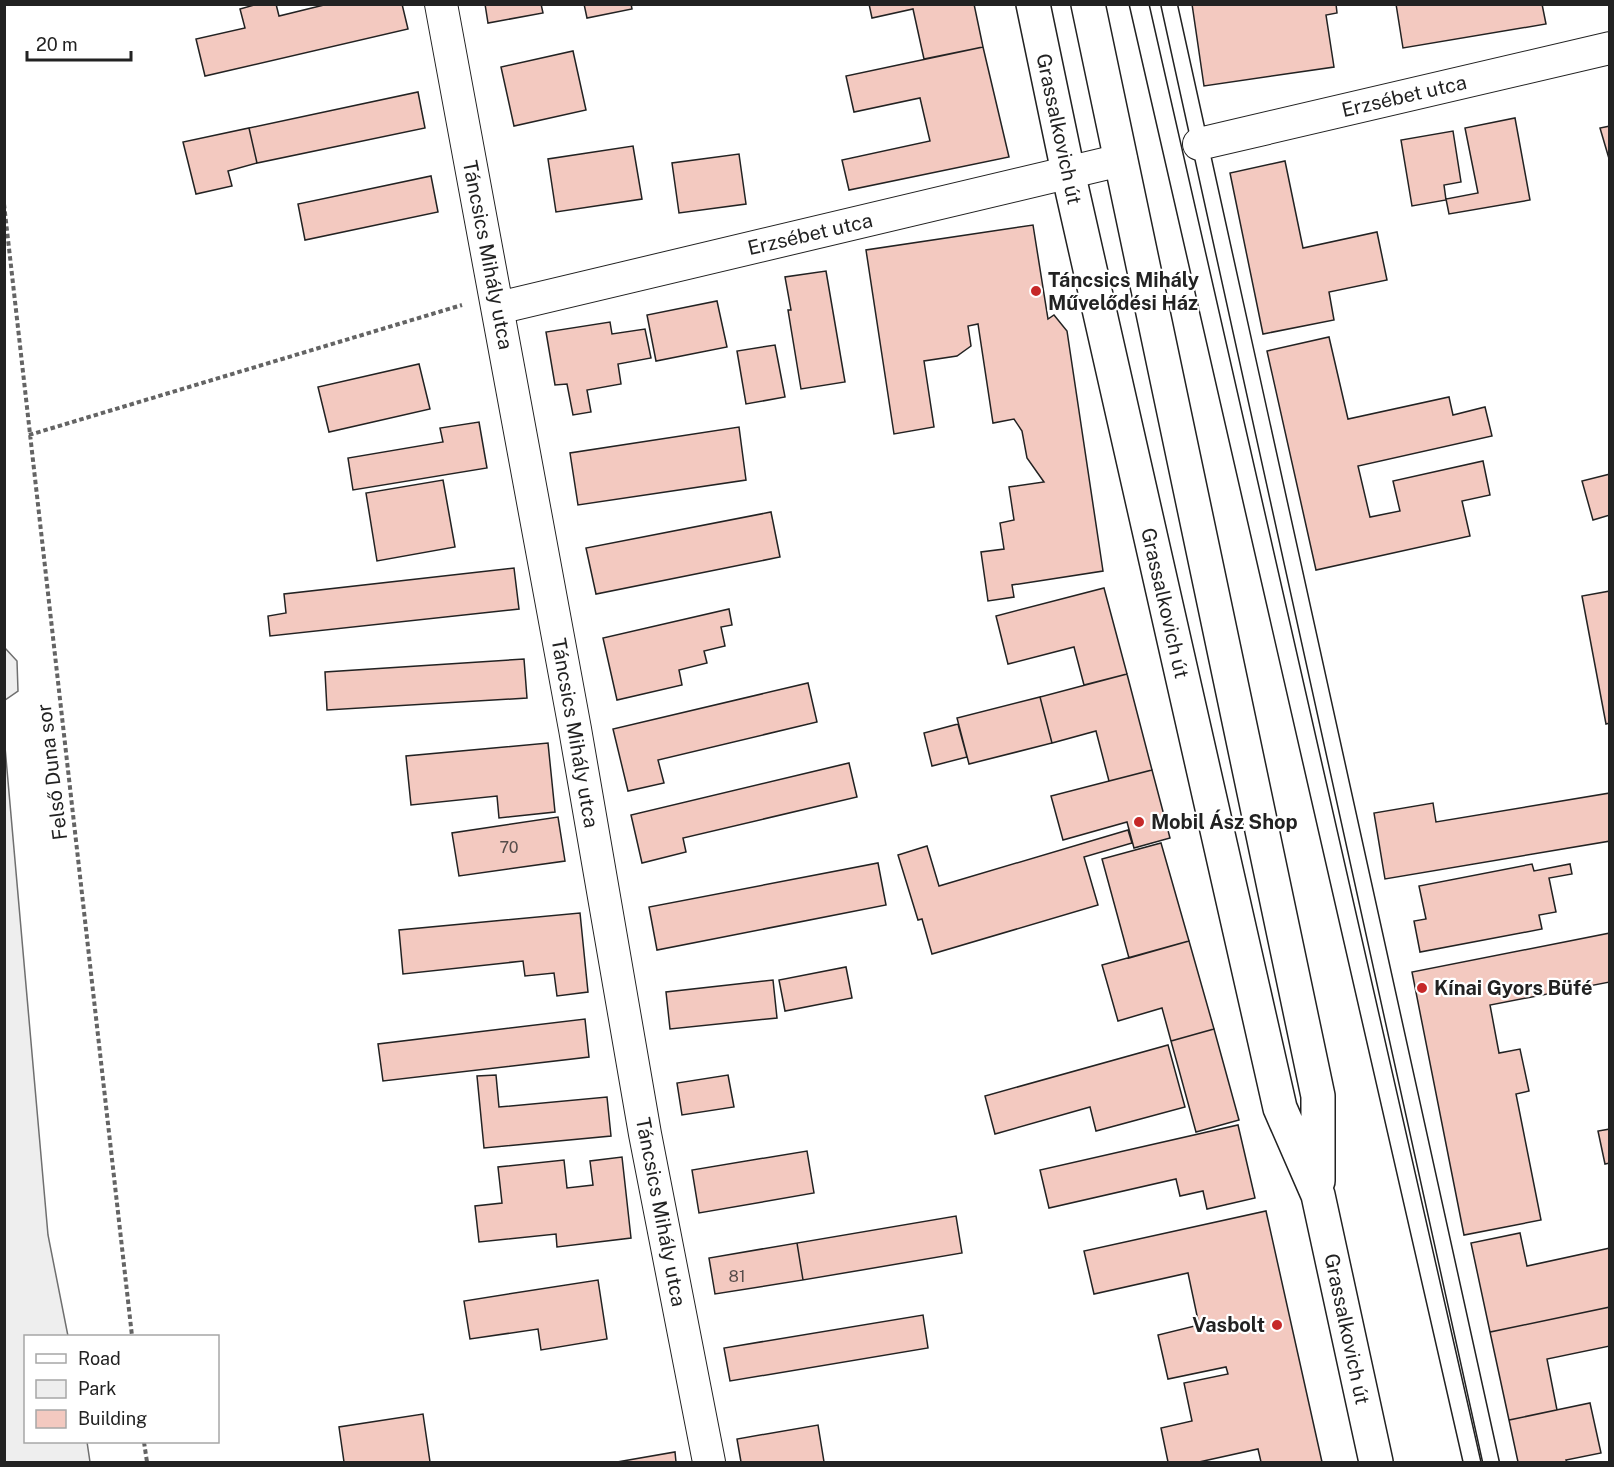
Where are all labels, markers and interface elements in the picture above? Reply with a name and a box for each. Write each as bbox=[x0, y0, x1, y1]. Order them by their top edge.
scale bar bbox=[27, 24, 130, 62]
text: 20 m bbox=[36, 34, 78, 55]
street label: Grassalkovich út bbox=[1031, 51, 1087, 207]
street label: Erzsébet utca bbox=[1339, 70, 1469, 122]
street label: Táncsics Mihály utca bbox=[458, 158, 518, 352]
street label: Erzsébet utca bbox=[745, 208, 875, 260]
place label: Táncsics Mihály Művelődési Ház bbox=[1048, 268, 1199, 315]
marker: Táncsics Mihály Művelődési Ház bbox=[1029, 284, 1043, 298]
street label: Grassalkovich út bbox=[1136, 525, 1194, 681]
street label: Táncsics Mihály utca bbox=[546, 636, 604, 830]
street label: Felső Duna sor bbox=[32, 702, 72, 842]
place label: Mobil Ász Shop bbox=[1151, 809, 1298, 834]
marker: Mobil Ász Shop bbox=[1132, 815, 1146, 829]
house number: 70 bbox=[499, 838, 519, 857]
place label: Kínai Gyors Büfé bbox=[1434, 976, 1592, 1000]
marker: Kínai Gyors Büfé bbox=[1415, 981, 1429, 995]
street label: Táncsics Mihály utca bbox=[631, 1115, 691, 1309]
street label: Grassalkovich út bbox=[1319, 1251, 1375, 1407]
house number: 81 bbox=[729, 1267, 745, 1286]
place label: Vasbolt bbox=[1192, 1313, 1265, 1337]
marker: Vasbolt bbox=[1270, 1318, 1284, 1332]
legend bbox=[24, 1335, 219, 1443]
text: Road bbox=[78, 1348, 121, 1369]
text: Park bbox=[78, 1378, 116, 1399]
text: Building bbox=[78, 1408, 147, 1429]

